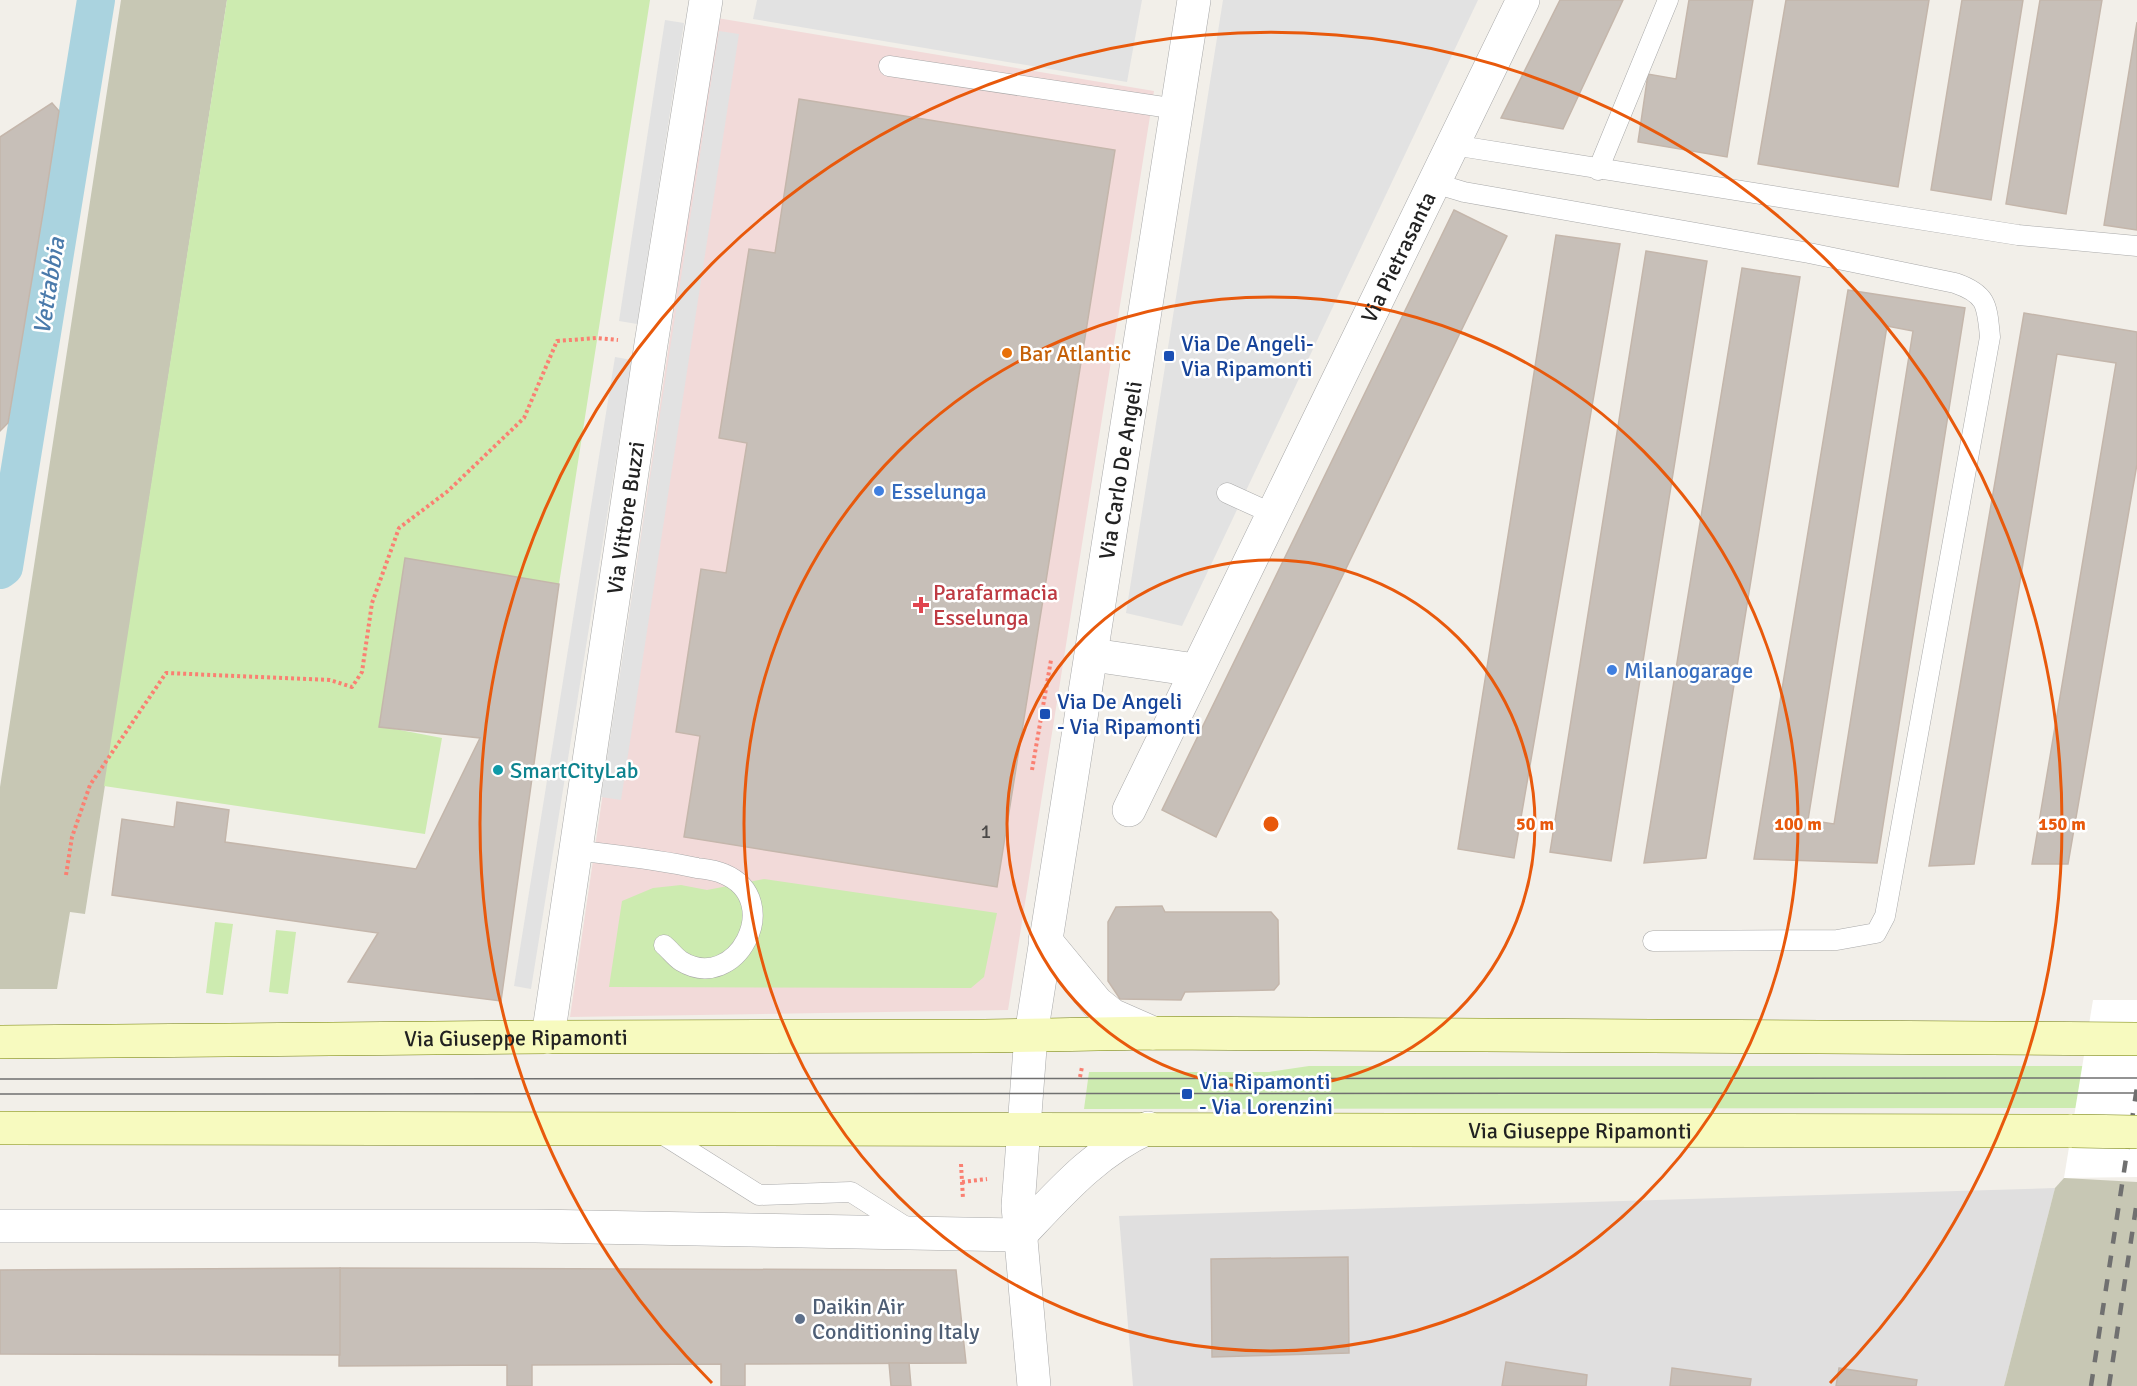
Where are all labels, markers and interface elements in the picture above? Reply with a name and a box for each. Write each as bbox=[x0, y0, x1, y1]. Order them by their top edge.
street label: Via Pietrasanta bbox=[1355, 187, 1442, 327]
water label: Vettabbia bbox=[27, 235, 72, 337]
place label: Via De Angeli- Via Ripamonti bbox=[1181, 330, 1314, 382]
place label: Bar Atlantic bbox=[1019, 340, 1131, 367]
marker: Bar Atlantic bbox=[1000, 346, 1014, 360]
marker: Via De Angeli- Via Ripamonti bbox=[1162, 349, 1176, 363]
street label: Via Carlo De Angeli bbox=[1093, 379, 1148, 561]
street label: Via Vittore Buzzi bbox=[601, 439, 650, 596]
place label: Esselunga bbox=[891, 478, 987, 505]
marker: Esselunga bbox=[872, 484, 886, 498]
place label: Parafarmacia Esselunga bbox=[933, 579, 1058, 631]
marker: Parafarmacia Esselunga bbox=[914, 598, 928, 612]
place label: Milanogarage bbox=[1624, 657, 1753, 684]
marker: Milanogarage bbox=[1605, 663, 1619, 677]
place label: Via De Angeli - Via Ripamonti bbox=[1057, 688, 1201, 740]
marker: Via De Angeli - Via Ripamonti bbox=[1038, 707, 1052, 721]
place label: SmartCityLab bbox=[510, 757, 638, 784]
marker: SmartCityLab bbox=[491, 763, 505, 777]
text: 50 m bbox=[1516, 813, 1554, 835]
text: 100 m bbox=[1774, 813, 1822, 835]
text: 150 m bbox=[2038, 813, 2086, 835]
centre of rings bbox=[1261, 814, 1281, 834]
house number: 1 bbox=[981, 819, 991, 844]
street label: Via Giuseppe Ripamonti bbox=[404, 1024, 628, 1052]
place label: Via Ripamonti - Via Lorenzini bbox=[1199, 1068, 1333, 1120]
marker: Via Ripamonti - Via Lorenzini bbox=[1180, 1087, 1194, 1101]
street label: Via Giuseppe Ripamonti bbox=[1468, 1117, 1692, 1144]
place label: Daikin Air Conditioning Italy bbox=[812, 1293, 980, 1345]
marker: Daikin Air Conditioning Italy bbox=[793, 1312, 807, 1326]

